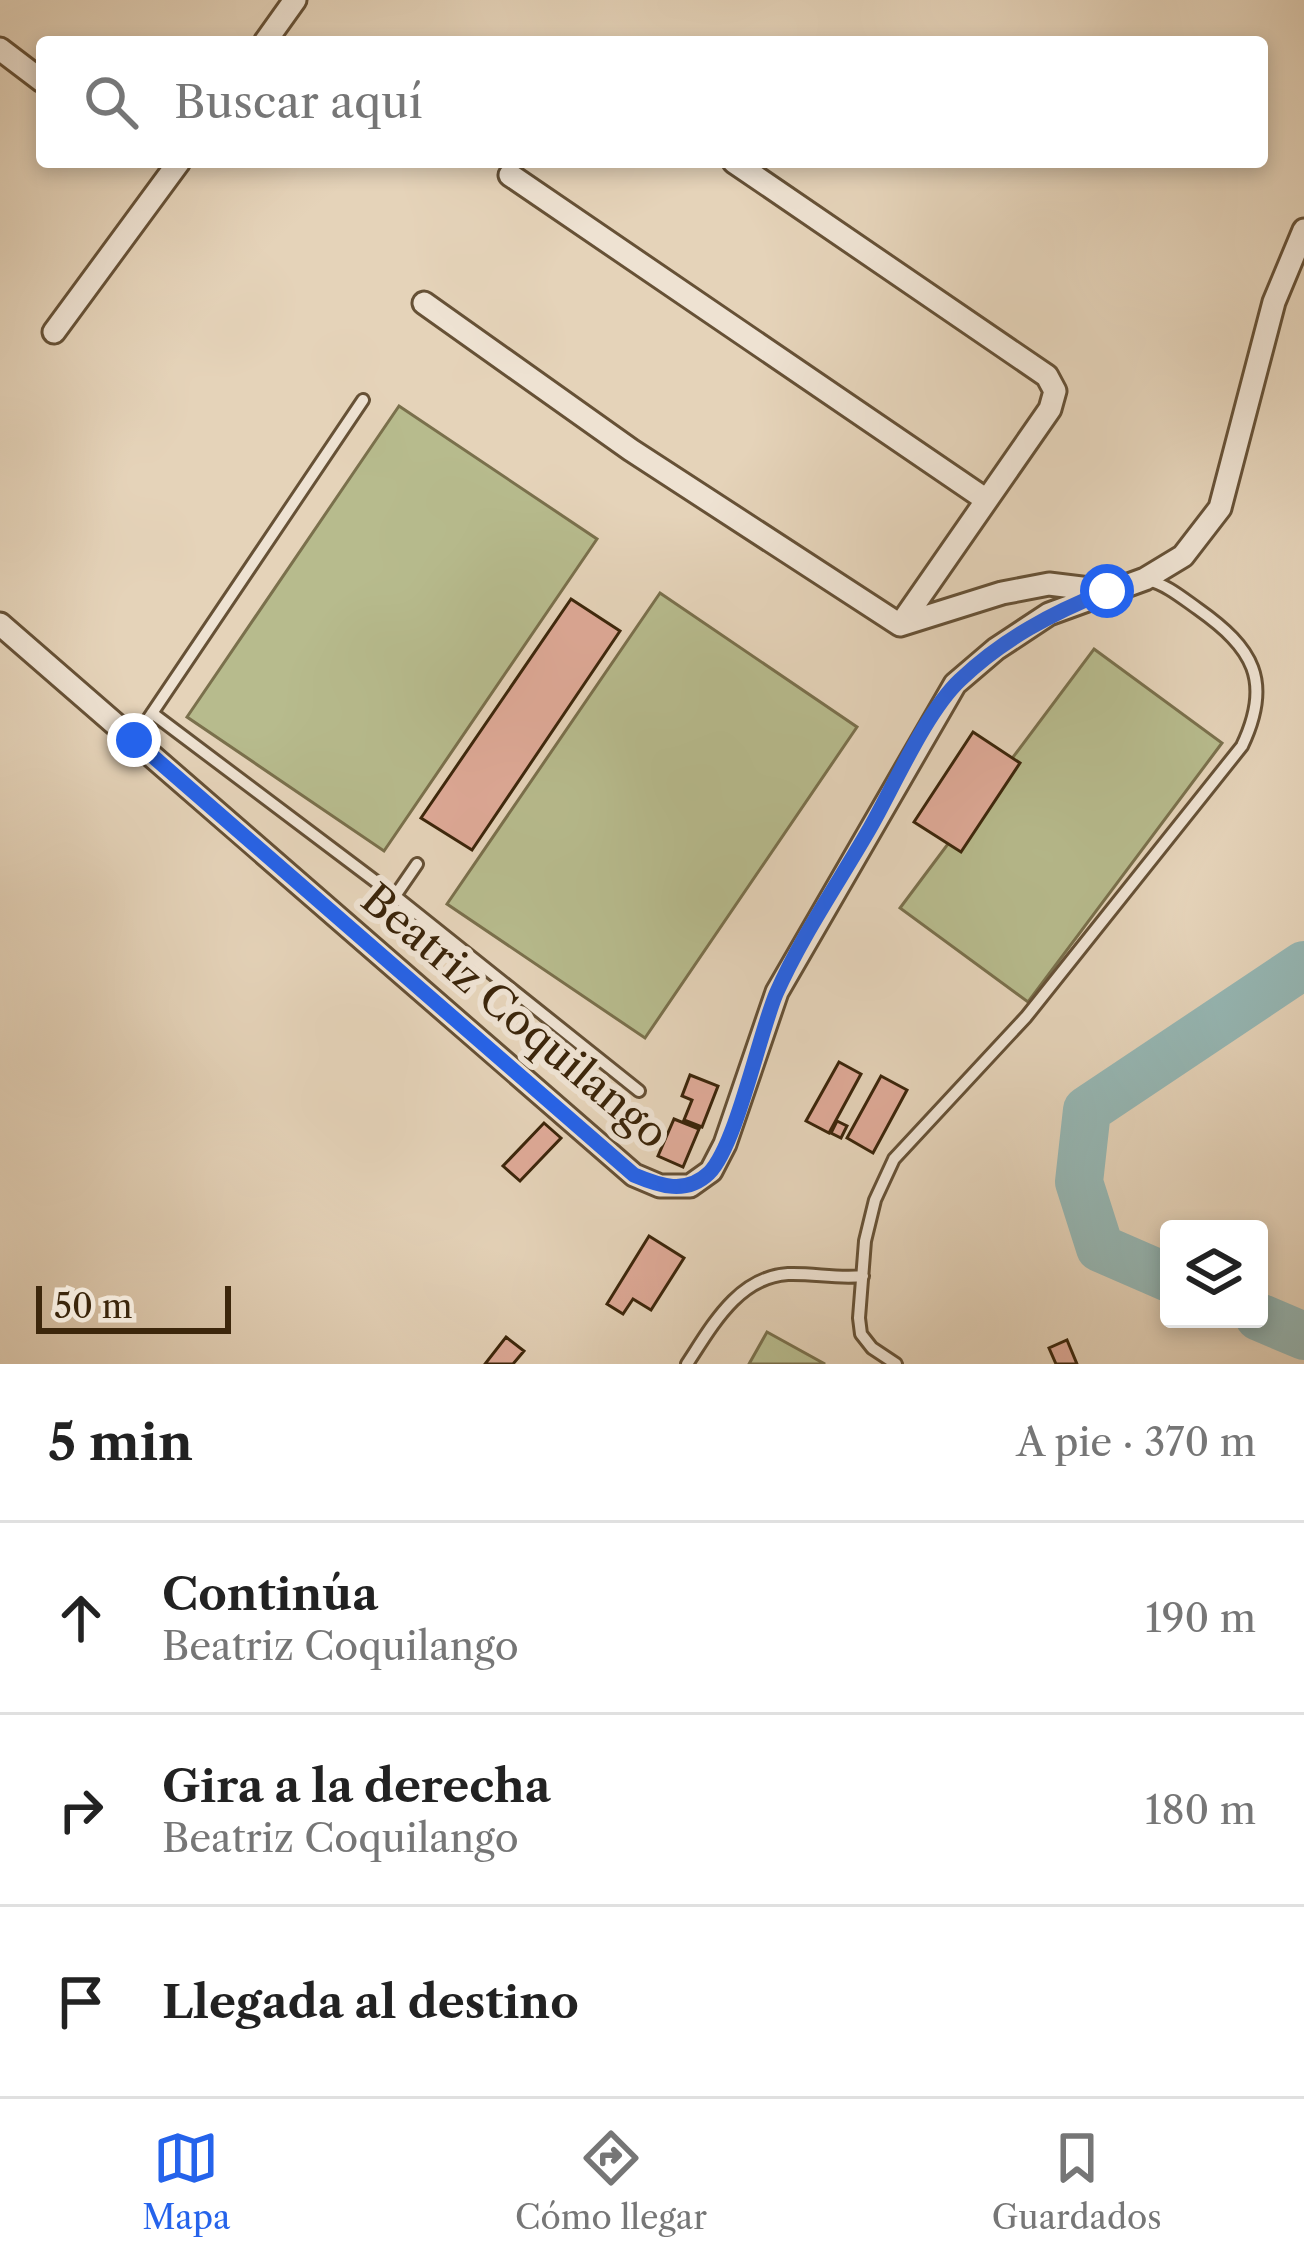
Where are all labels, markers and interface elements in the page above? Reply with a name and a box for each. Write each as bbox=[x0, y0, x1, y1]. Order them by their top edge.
search box bbox=[36, 36, 1268, 168]
icon: search bbox=[78, 69, 144, 135]
text: Buscar aquí bbox=[174, 74, 423, 130]
route start bbox=[1080, 564, 1134, 618]
route end bbox=[107, 713, 161, 767]
street label: Beatriz Coquilango bbox=[351, 873, 679, 1159]
map controls bbox=[1160, 1220, 1268, 1328]
button: layers bbox=[1160, 1220, 1268, 1328]
scale bar bbox=[36, 1280, 231, 1333]
text: 50 m bbox=[54, 1286, 132, 1327]
text: 5 min bbox=[48, 1411, 193, 1473]
text: A pie · 370 m bbox=[1017, 1418, 1256, 1466]
text: Continúa bbox=[162, 1566, 378, 1622]
icon: ahead bbox=[48, 1585, 114, 1651]
text: 190 m bbox=[1145, 1594, 1256, 1642]
text: Beatriz Coquilango bbox=[162, 1622, 519, 1670]
text: Gira a la derecha bbox=[162, 1758, 551, 1814]
icon: right bbox=[48, 1777, 114, 1843]
text: 180 m bbox=[1145, 1786, 1256, 1834]
text: Beatriz Coquilango bbox=[162, 1814, 519, 1862]
icon: arrive bbox=[48, 1969, 114, 2035]
text: Llegada al destino bbox=[162, 1974, 579, 2030]
tab: Mapa bbox=[142, 2125, 231, 2238]
tab: Cómo llegar bbox=[515, 2125, 707, 2238]
tab: Guardados bbox=[992, 2125, 1162, 2238]

